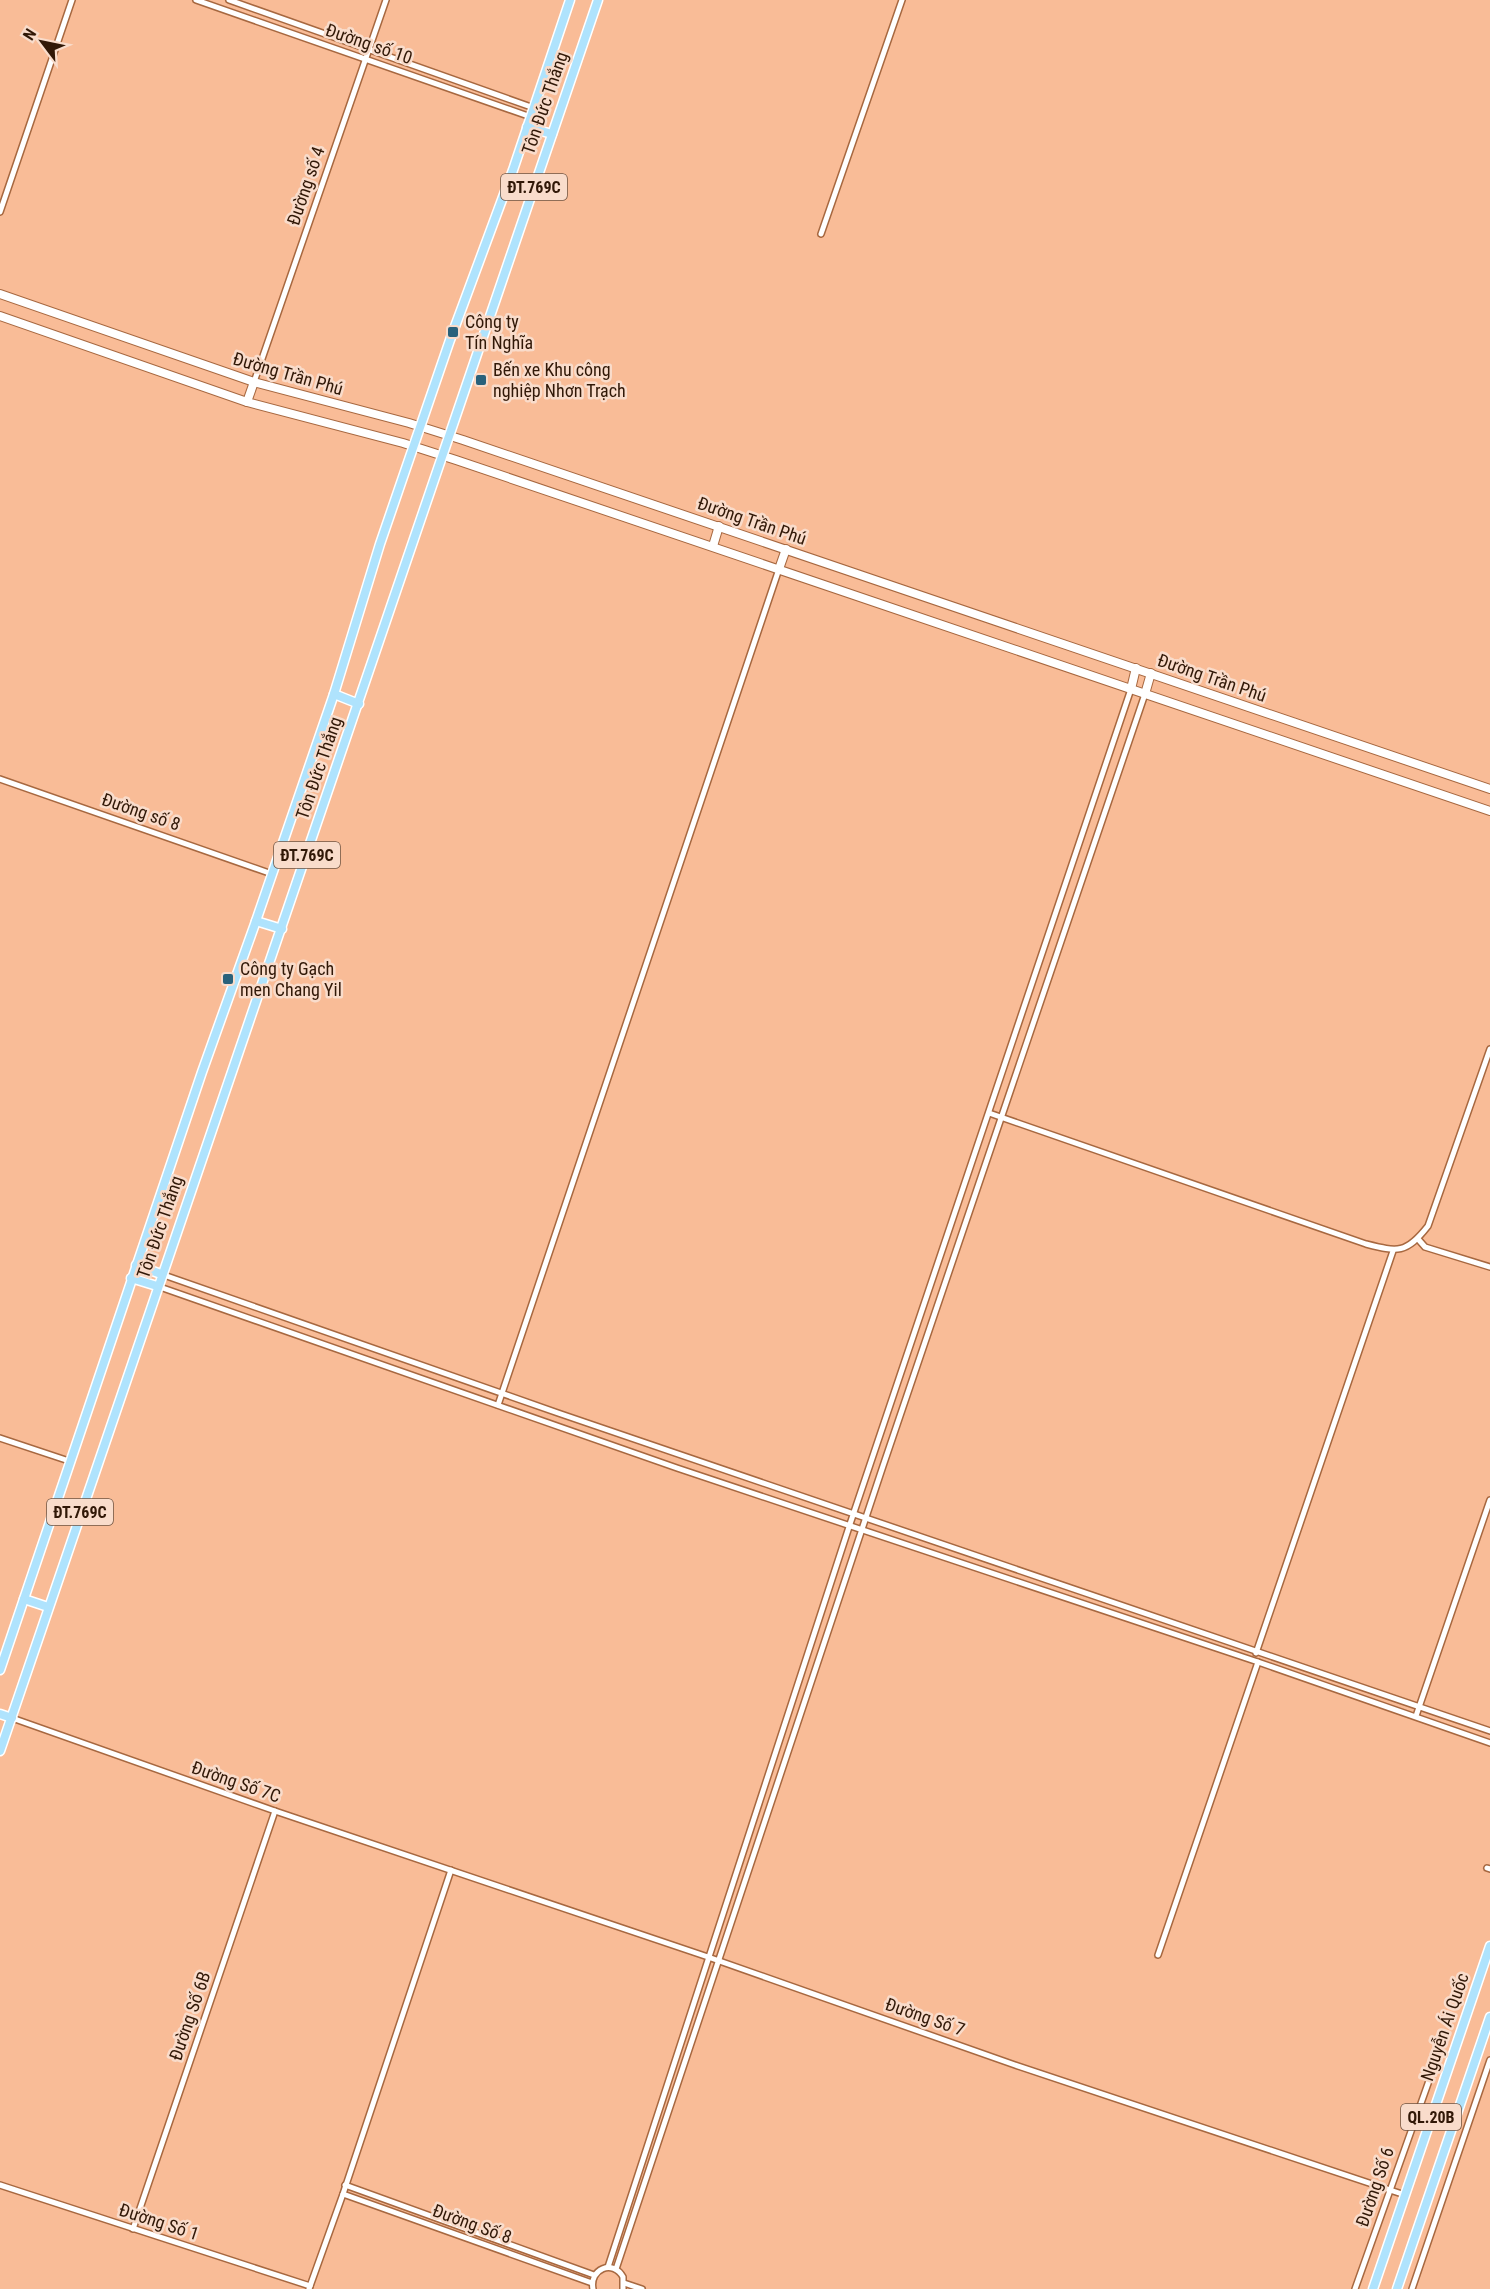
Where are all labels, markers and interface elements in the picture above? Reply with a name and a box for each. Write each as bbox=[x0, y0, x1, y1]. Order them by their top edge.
north arrow bbox=[12, 12, 72, 72]
street label: Đường số 10 bbox=[323, 19, 415, 68]
text: N bbox=[19, 25, 40, 44]
street label: Tôn Đức Thắng bbox=[517, 49, 572, 157]
street label: Đường số 4 bbox=[282, 144, 329, 228]
road number: ĐT.769C bbox=[501, 174, 567, 200]
place label: Công ty Tín Nghĩa bbox=[465, 311, 533, 353]
marker: Công ty Tín Nghĩa bbox=[446, 325, 460, 339]
street label: Đường Trần Phú bbox=[231, 348, 346, 399]
place label: Bến xe Khu công nghiệp Nhơn Trạch bbox=[493, 359, 626, 401]
marker: Bến xe Khu công nghiệp Nhơn Trạch bbox=[474, 373, 488, 387]
street label: Đường Trần Phú bbox=[695, 492, 809, 549]
street label: Đường Trần Phú bbox=[1155, 649, 1269, 706]
street label: Tôn Đức Thắng bbox=[291, 714, 346, 822]
street label: Đường số 8 bbox=[99, 788, 183, 835]
road number: ĐT.769C bbox=[274, 842, 340, 868]
place label: Công ty Gạch men Chang Yil bbox=[240, 958, 342, 1000]
marker: Công ty Gạch men Chang Yil bbox=[221, 972, 235, 986]
street label: Tôn Đức Thắng bbox=[132, 1173, 187, 1281]
road number: ĐT.769C bbox=[47, 1499, 113, 1525]
street label: Đường Số 7C bbox=[189, 1756, 283, 1807]
street label: Đường Số 6B bbox=[165, 1969, 215, 2063]
street label: Nguyễn Ái Quốc bbox=[1416, 1970, 1473, 2084]
street label: Đường Số 7 bbox=[883, 1993, 968, 2040]
road number: QL.20B bbox=[1401, 2104, 1461, 2130]
street label: Đường Số 6 bbox=[1351, 2144, 1398, 2229]
street label: Đường Số 1 bbox=[117, 2199, 202, 2244]
street label: Đường Số 8 bbox=[430, 2200, 515, 2248]

